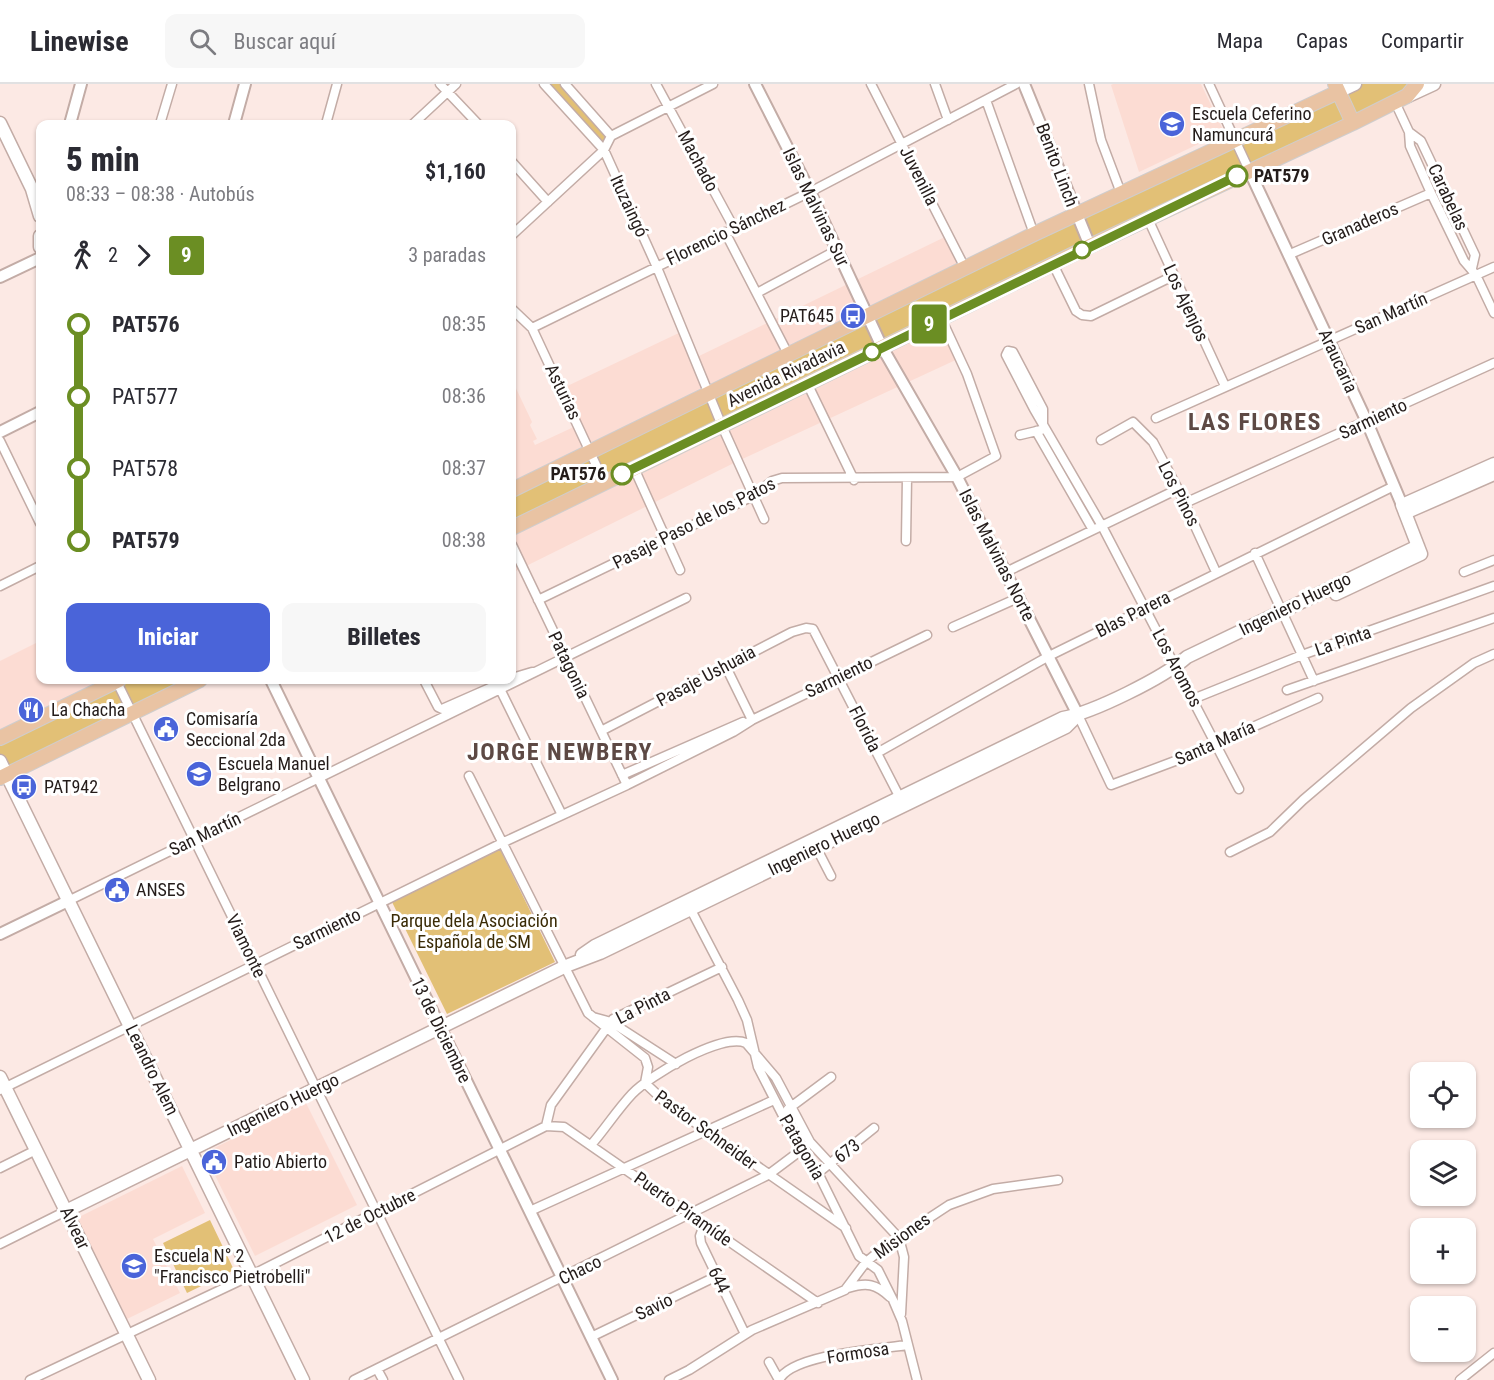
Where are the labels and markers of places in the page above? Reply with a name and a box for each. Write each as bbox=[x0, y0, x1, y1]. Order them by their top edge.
place label: Escuela Ceferino Namuncurá bbox=[1192, 103, 1311, 145]
school or university icon: Escuela Ceferino Namuncurá bbox=[1157, 109, 1187, 139]
marker: PAT579 bbox=[1226, 165, 1248, 187]
place label: PAT579 bbox=[1254, 165, 1309, 186]
unlabelled marker bbox=[1073, 241, 1091, 259]
bus stop icon: PAT645 bbox=[838, 301, 868, 331]
place label: PAT645 bbox=[780, 305, 834, 326]
unlabelled marker bbox=[863, 343, 881, 361]
place label: PAT576 bbox=[551, 463, 606, 484]
marker: PAT576 bbox=[611, 463, 633, 485]
restaurant icon: La Chacha bbox=[16, 695, 46, 725]
place label: La Chacha bbox=[51, 699, 125, 720]
place label: Comisaría Seccional 2da bbox=[186, 708, 286, 750]
public building icon: Comisaría Seccional 2da bbox=[151, 714, 181, 744]
place label: Escuela Manuel Belgrano bbox=[218, 753, 330, 795]
school or university icon: Escuela Manuel Belgrano bbox=[184, 759, 214, 789]
bus stop icon: PAT942 bbox=[9, 772, 39, 802]
place label: PAT942 bbox=[44, 776, 98, 797]
public building icon: ANSES bbox=[102, 875, 132, 905]
place label: ANSES bbox=[136, 879, 185, 900]
public building icon: Patio Abierto bbox=[199, 1147, 229, 1177]
place label: Patio Abierto bbox=[234, 1151, 327, 1172]
place label: Escuela N° 2 "Francisco Pietrobelli" bbox=[154, 1245, 311, 1287]
school or university icon: Escuela N° 2 "Francisco Pietrobelli" bbox=[119, 1251, 149, 1281]

